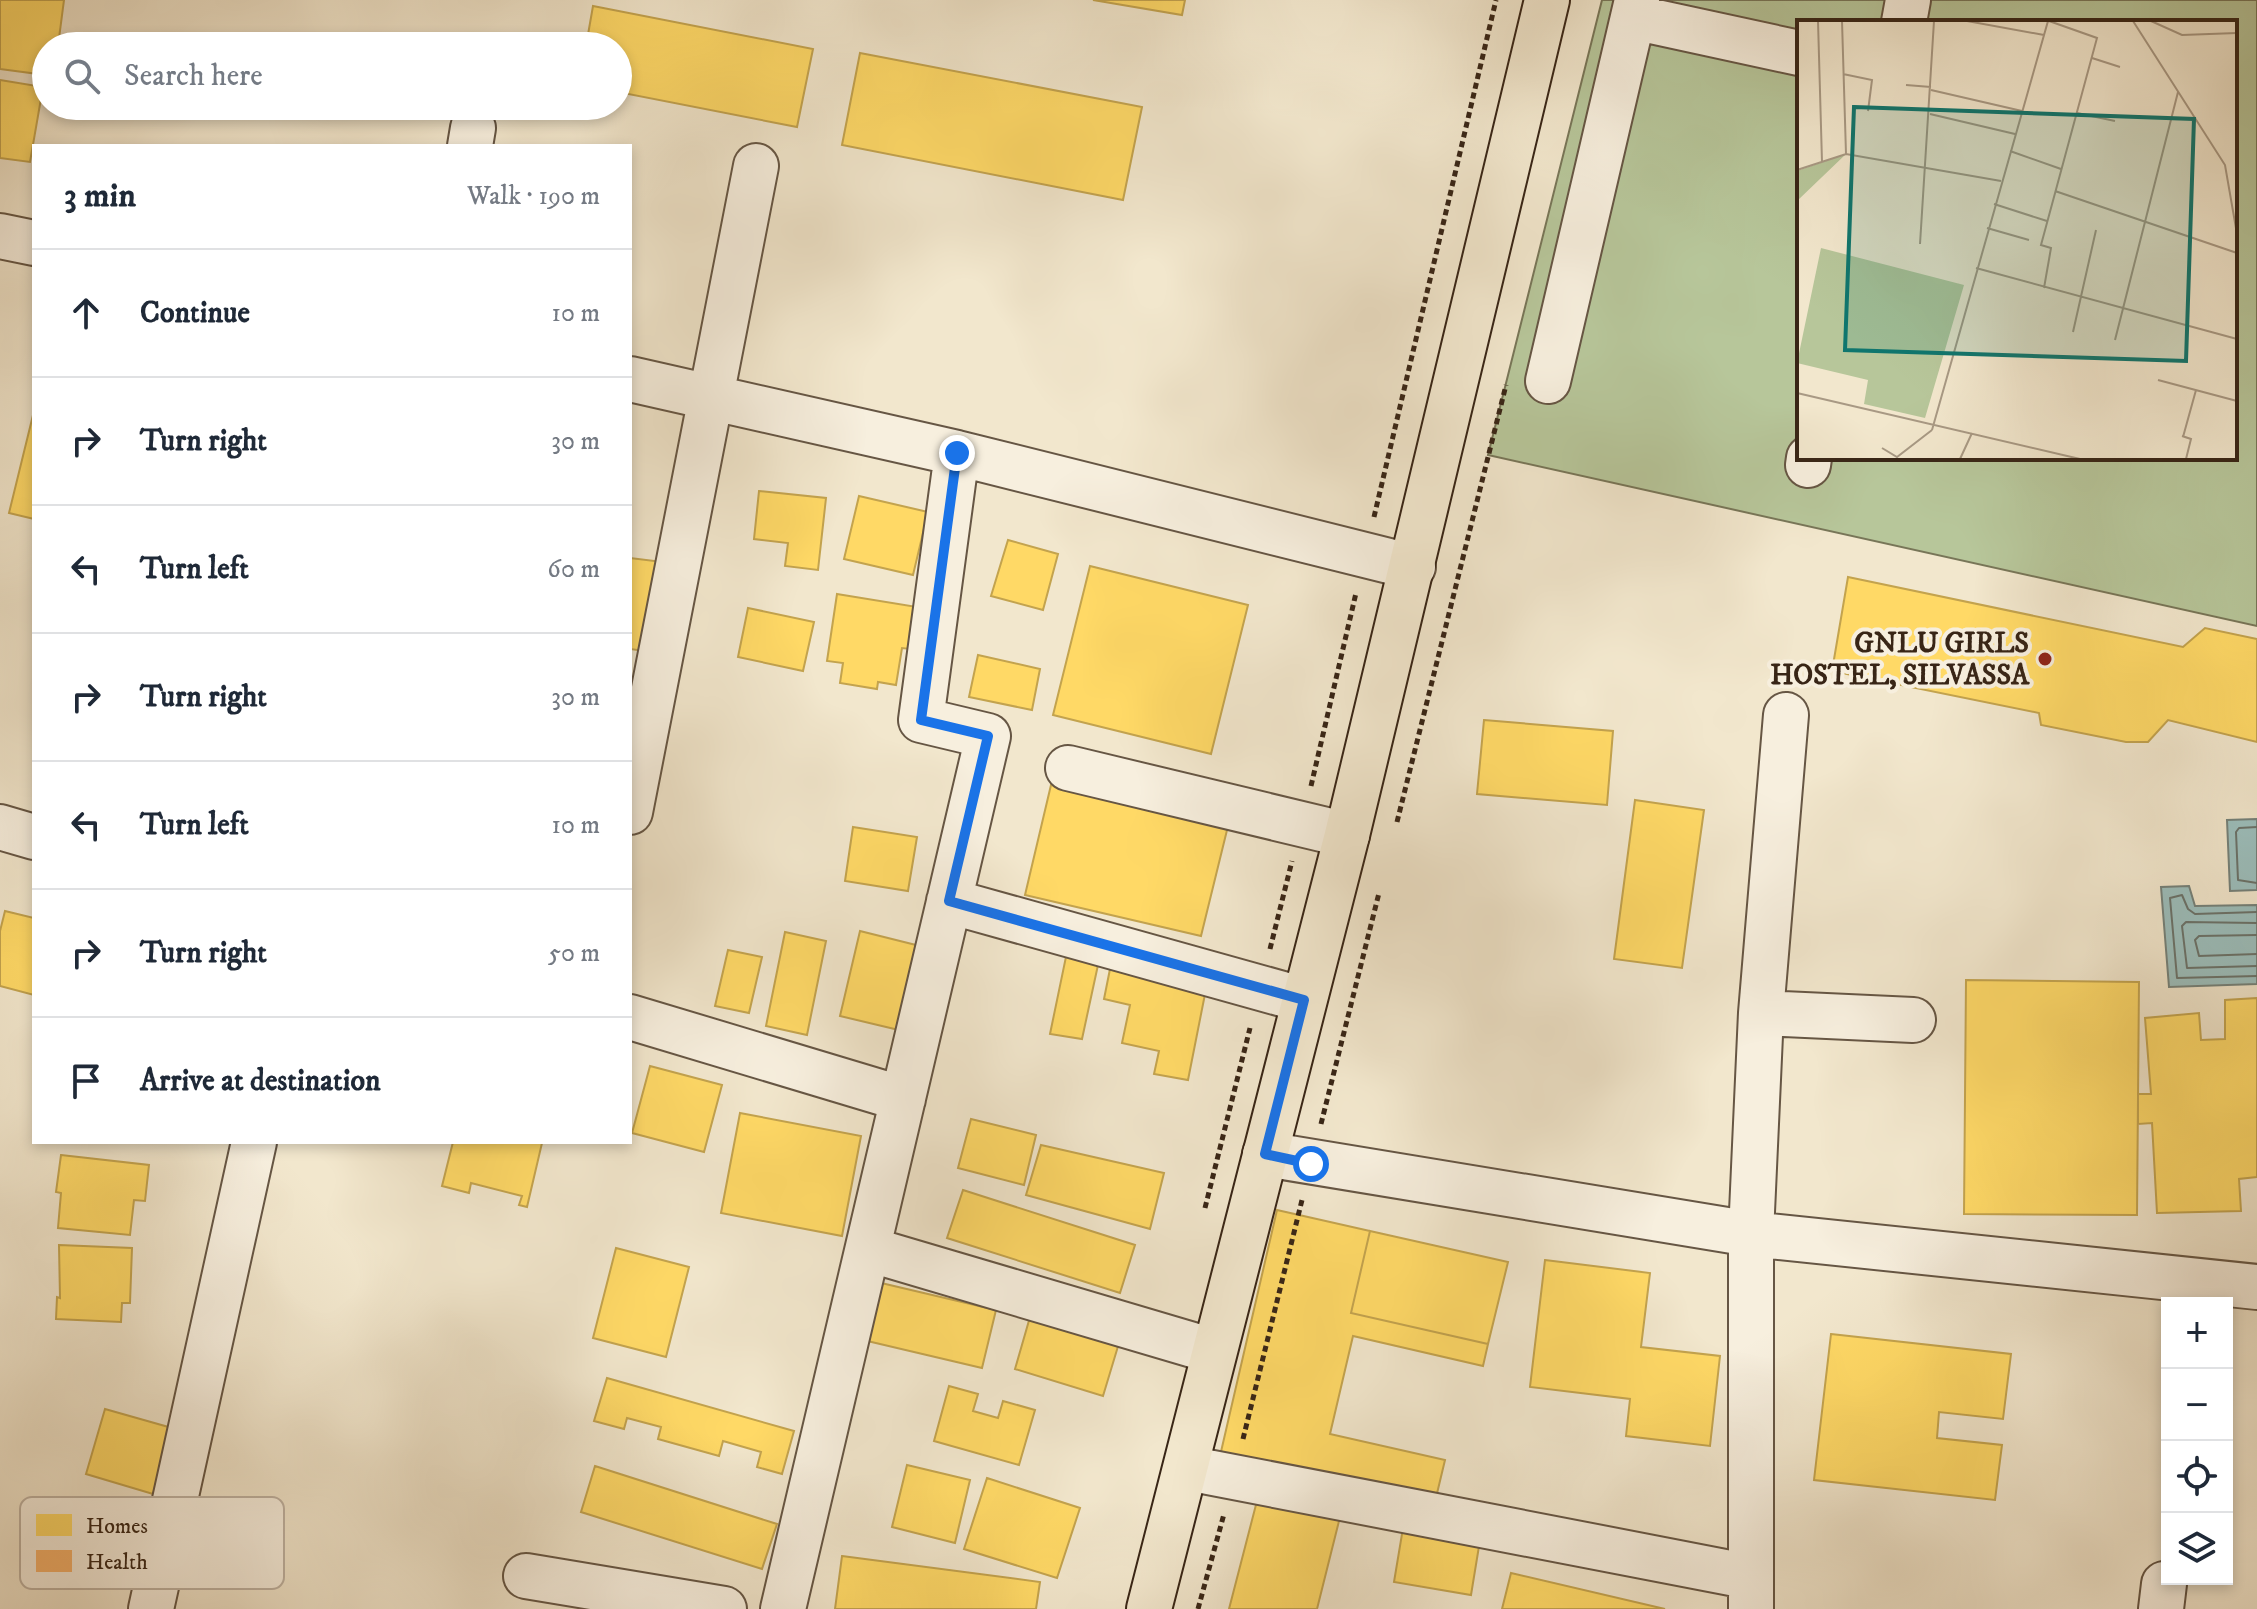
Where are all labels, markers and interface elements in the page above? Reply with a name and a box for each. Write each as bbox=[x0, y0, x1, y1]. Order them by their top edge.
inset map bbox=[1797, 20, 2237, 460]
search box bbox=[32, 32, 632, 120]
icon: search bbox=[60, 54, 104, 98]
text: Search here bbox=[124, 58, 263, 95]
text: 3 min bbox=[64, 175, 136, 217]
text: Walk · 190 m bbox=[467, 180, 600, 213]
icon: ahead bbox=[64, 291, 108, 335]
text: Continue bbox=[140, 295, 250, 332]
text: 10 m bbox=[551, 297, 600, 330]
icon: right bbox=[64, 419, 108, 463]
text: Turn right bbox=[140, 423, 267, 460]
text: 30 m bbox=[551, 425, 600, 458]
route end bbox=[939, 435, 975, 471]
icon: left bbox=[64, 547, 108, 591]
text: Turn left bbox=[140, 551, 249, 588]
text: 60 m bbox=[547, 553, 600, 586]
place label: GNLU GIRLS HOSTEL, SILVASSA bbox=[1770, 626, 2030, 693]
marker: GNLU GIRLS HOSTEL, SILVASSA bbox=[2036, 650, 2054, 668]
icon: right bbox=[64, 675, 108, 719]
text: Turn right bbox=[140, 679, 267, 716]
text: 30 m bbox=[551, 681, 600, 714]
icon: left bbox=[64, 803, 108, 847]
text: Turn left bbox=[140, 807, 249, 844]
text: 10 m bbox=[551, 809, 600, 842]
icon: right bbox=[64, 931, 108, 975]
text: Turn right bbox=[140, 935, 267, 972]
text: 50 m bbox=[548, 937, 600, 970]
icon: arrive bbox=[64, 1059, 108, 1103]
text: Arrive at destination bbox=[140, 1063, 381, 1100]
route start bbox=[1293, 1146, 1329, 1182]
map controls bbox=[2161, 1297, 2233, 1585]
button: + bbox=[2161, 1297, 2233, 1369]
button: − bbox=[2161, 1369, 2233, 1441]
button: locate bbox=[2161, 1441, 2233, 1513]
legend bbox=[20, 1497, 284, 1589]
text: Homes bbox=[86, 1513, 148, 1540]
button: layers bbox=[2161, 1513, 2233, 1585]
text: Health bbox=[86, 1549, 148, 1576]

